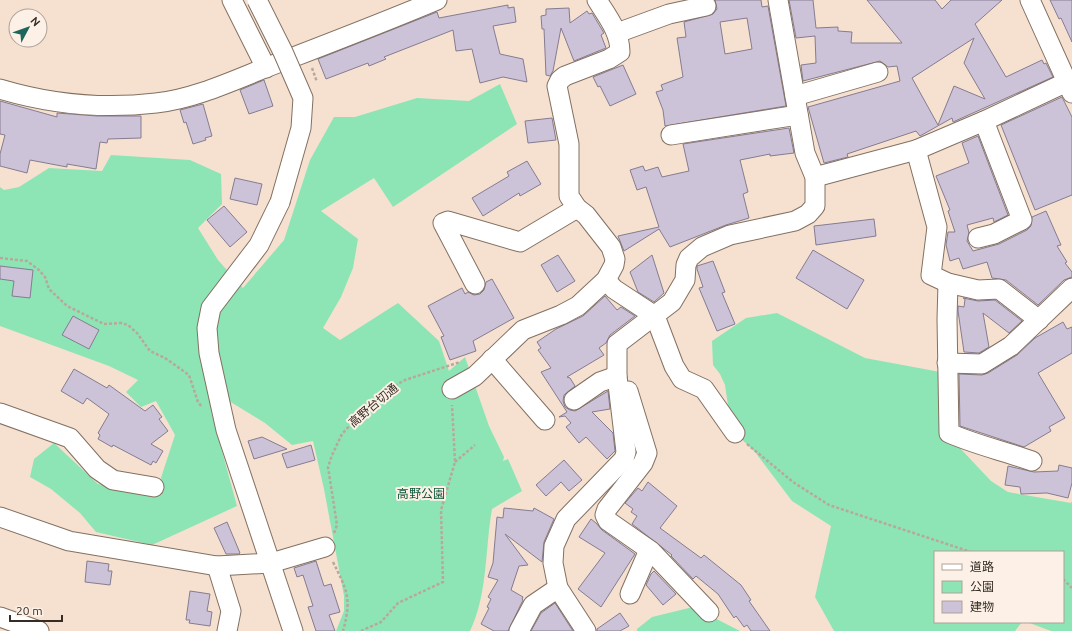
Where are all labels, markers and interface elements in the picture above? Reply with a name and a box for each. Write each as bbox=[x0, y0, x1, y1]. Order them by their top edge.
north arrow bbox=[8, 8, 48, 48]
text: N bbox=[28, 14, 43, 28]
street label: 高野台切通 bbox=[346, 381, 400, 429]
park label: 高野公園 bbox=[397, 487, 445, 500]
legend bbox=[934, 551, 1064, 623]
text: 道路 bbox=[970, 560, 994, 573]
text: 公園 bbox=[970, 580, 994, 593]
scale bar bbox=[10, 597, 62, 623]
text: 建物 bbox=[970, 600, 994, 613]
text: 20 m bbox=[16, 604, 43, 617]

